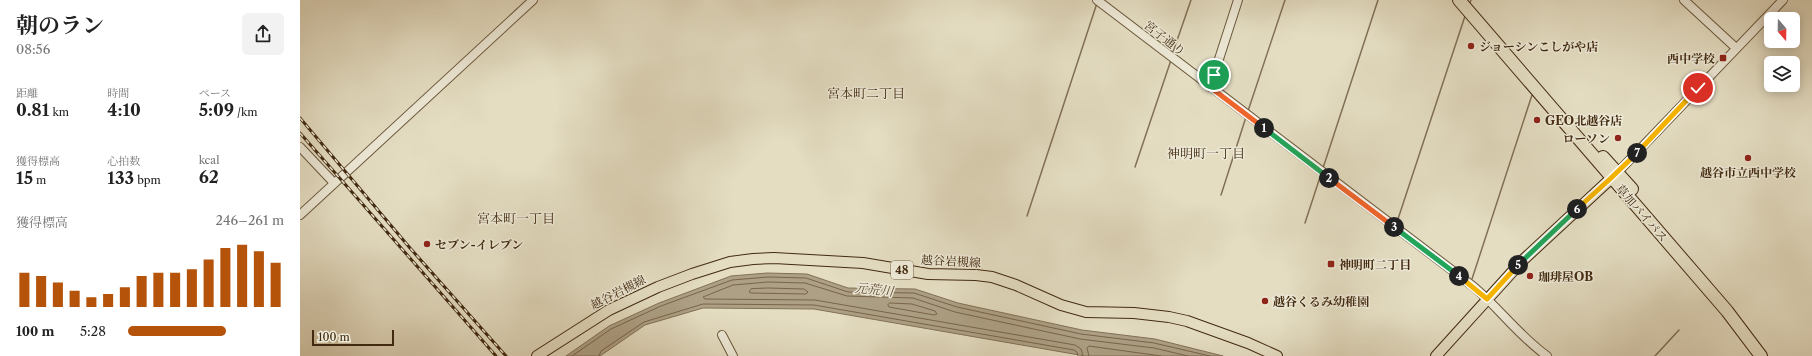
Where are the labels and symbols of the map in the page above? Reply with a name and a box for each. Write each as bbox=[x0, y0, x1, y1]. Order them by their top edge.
north arrow bbox=[1764, 12, 1800, 48]
street label: 宮子通り bbox=[1141, 17, 1189, 59]
place label: ジョーシンこしがや店 bbox=[1479, 39, 1598, 54]
marker: ジョーシンこしがや店 bbox=[1466, 41, 1476, 51]
place label: 西中学校 bbox=[1667, 51, 1715, 66]
marker: 西中学校 bbox=[1718, 53, 1728, 63]
pin bbox=[1197, 58, 1231, 92]
pin bbox=[1681, 71, 1715, 105]
district label: 宮本町二丁目 bbox=[827, 85, 905, 101]
place label: GEO北越谷店 bbox=[1545, 113, 1622, 128]
marker: GEO北越谷店 bbox=[1532, 115, 1542, 125]
pin: 1 bbox=[1254, 118, 1274, 138]
place label: ローソン bbox=[1562, 131, 1610, 146]
marker: ローソン bbox=[1613, 133, 1623, 143]
pin: 7 bbox=[1627, 143, 1647, 163]
district label: 神明町一丁目 bbox=[1167, 145, 1245, 161]
marker: 越谷市立西中学校 bbox=[1743, 153, 1753, 163]
place label: 越谷市立西中学校 bbox=[1700, 165, 1796, 180]
pin: 2 bbox=[1319, 168, 1339, 188]
street label: 草加バイパス bbox=[1613, 181, 1671, 245]
pin: 6 bbox=[1567, 199, 1587, 219]
district label: 宮本町一丁目 bbox=[477, 210, 555, 226]
pin: 3 bbox=[1384, 217, 1404, 237]
place label: セブン-イレブン bbox=[435, 237, 523, 252]
marker: セブン-イレブン bbox=[422, 239, 432, 249]
street label: 越谷岩槻線 bbox=[921, 252, 981, 270]
pin: 5 bbox=[1508, 255, 1528, 275]
place label: 神明町二丁目 bbox=[1339, 257, 1411, 272]
marker: 神明町二丁目 bbox=[1326, 259, 1336, 269]
road number: 48 bbox=[891, 261, 913, 279]
pin: 4 bbox=[1449, 266, 1469, 286]
place label: 珈琲屋OB bbox=[1538, 269, 1593, 284]
marker: 珈琲屋OB bbox=[1525, 271, 1535, 281]
street label: 越谷岩槻線 bbox=[588, 272, 648, 312]
water label: 元荒川 bbox=[854, 279, 896, 299]
place label: 越谷くるみ幼稚園 bbox=[1273, 294, 1369, 309]
marker: 越谷くるみ幼稚園 bbox=[1260, 296, 1270, 306]
scale bar bbox=[312, 328, 394, 347]

